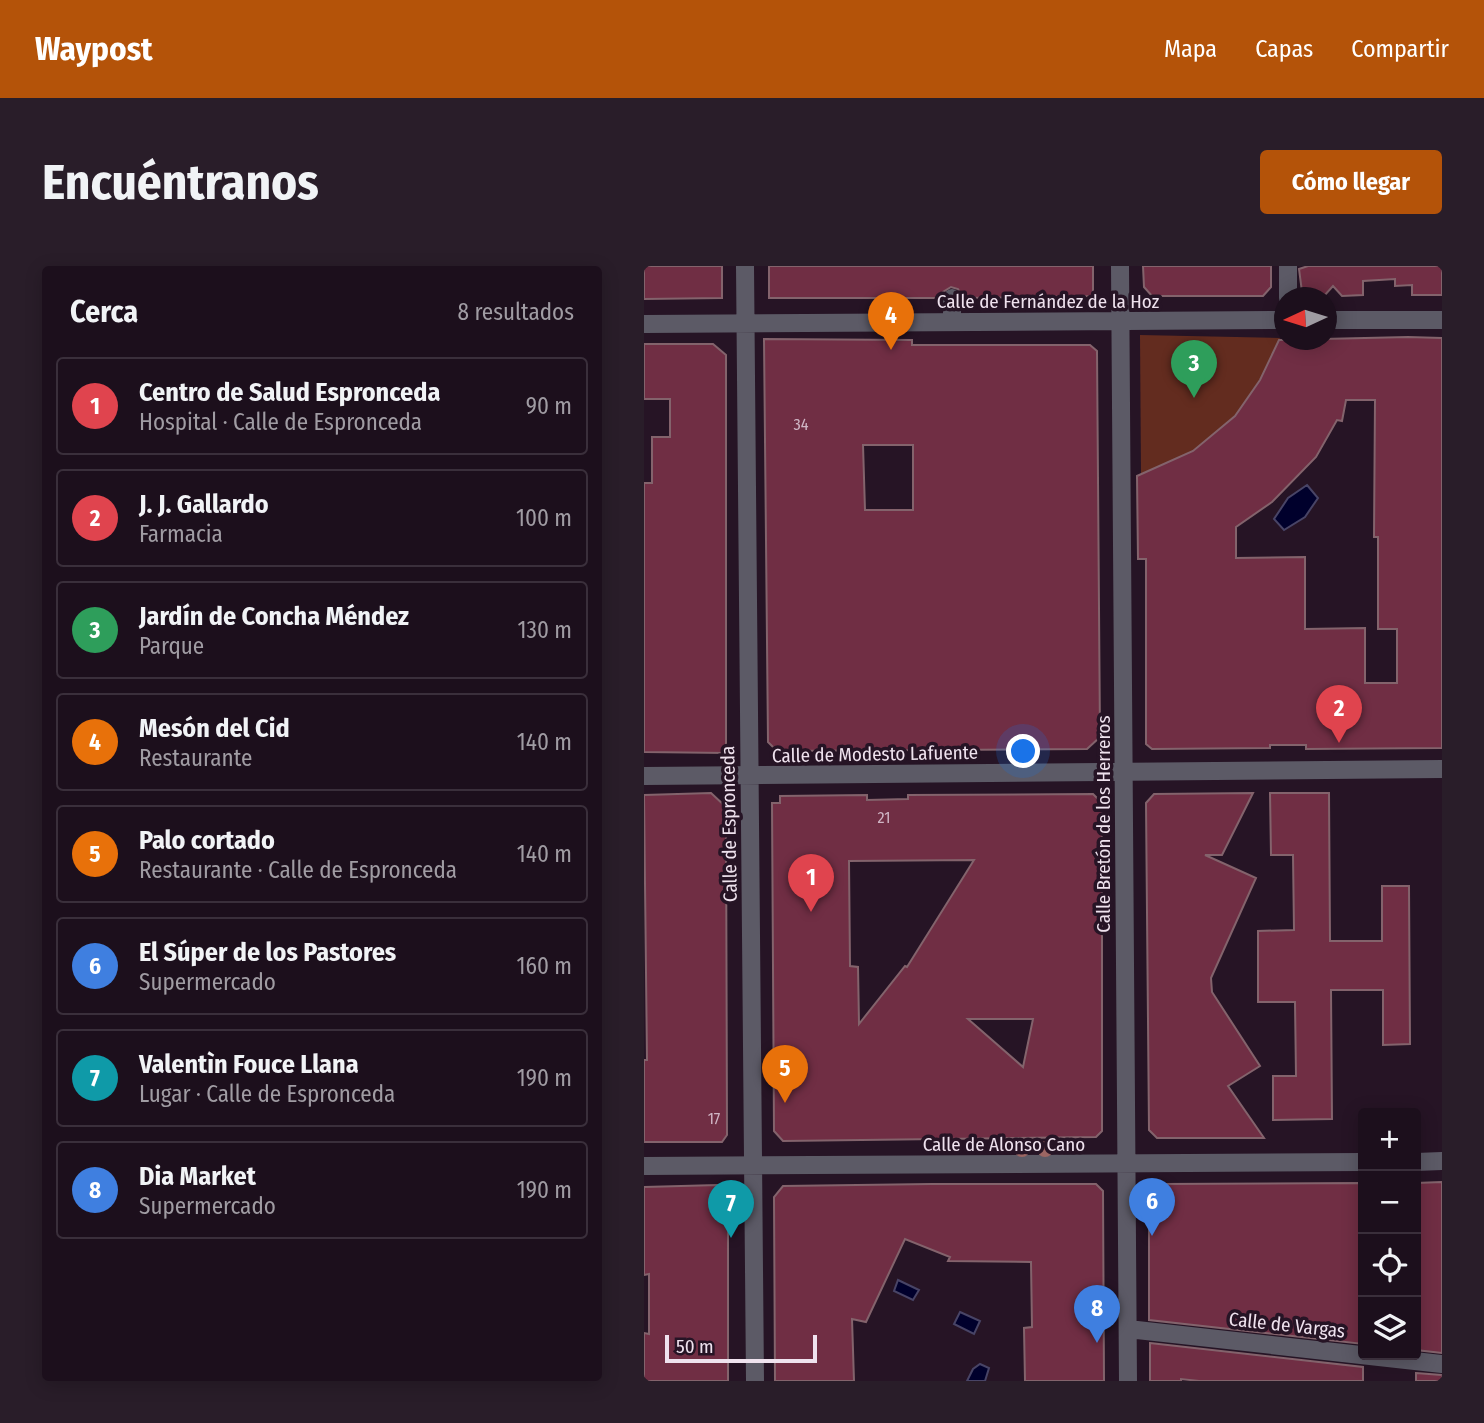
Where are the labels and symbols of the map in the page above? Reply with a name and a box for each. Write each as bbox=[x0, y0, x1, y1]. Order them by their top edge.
north arrow bbox=[1274, 287, 1337, 350]
street label: Calle de Fernández de la Hoz bbox=[937, 290, 1160, 313]
pin: 4 bbox=[868, 292, 914, 350]
pin: 3 bbox=[1171, 340, 1217, 398]
house number: 34 bbox=[794, 415, 809, 434]
pin: 2 bbox=[1316, 685, 1362, 743]
street label: Calle Bretón de los Herreros bbox=[1092, 715, 1115, 933]
your location bbox=[1006, 734, 1040, 768]
street label: Calle de Modesto Lafuente bbox=[772, 741, 978, 767]
street label: Calle de Espronceda bbox=[716, 746, 742, 902]
house number: 21 bbox=[878, 808, 890, 827]
pin: 1 bbox=[788, 854, 834, 912]
pin: 5 bbox=[762, 1045, 808, 1103]
house number: 17 bbox=[708, 1109, 721, 1128]
street label: Calle de Alonso Cano bbox=[923, 1133, 1085, 1156]
pin: 6 bbox=[1129, 1178, 1175, 1236]
pin: 7 bbox=[708, 1180, 754, 1238]
pin: 8 bbox=[1074, 1285, 1120, 1343]
street label: Calle de Vargas bbox=[1228, 1307, 1346, 1343]
scale bar bbox=[665, 1332, 817, 1364]

